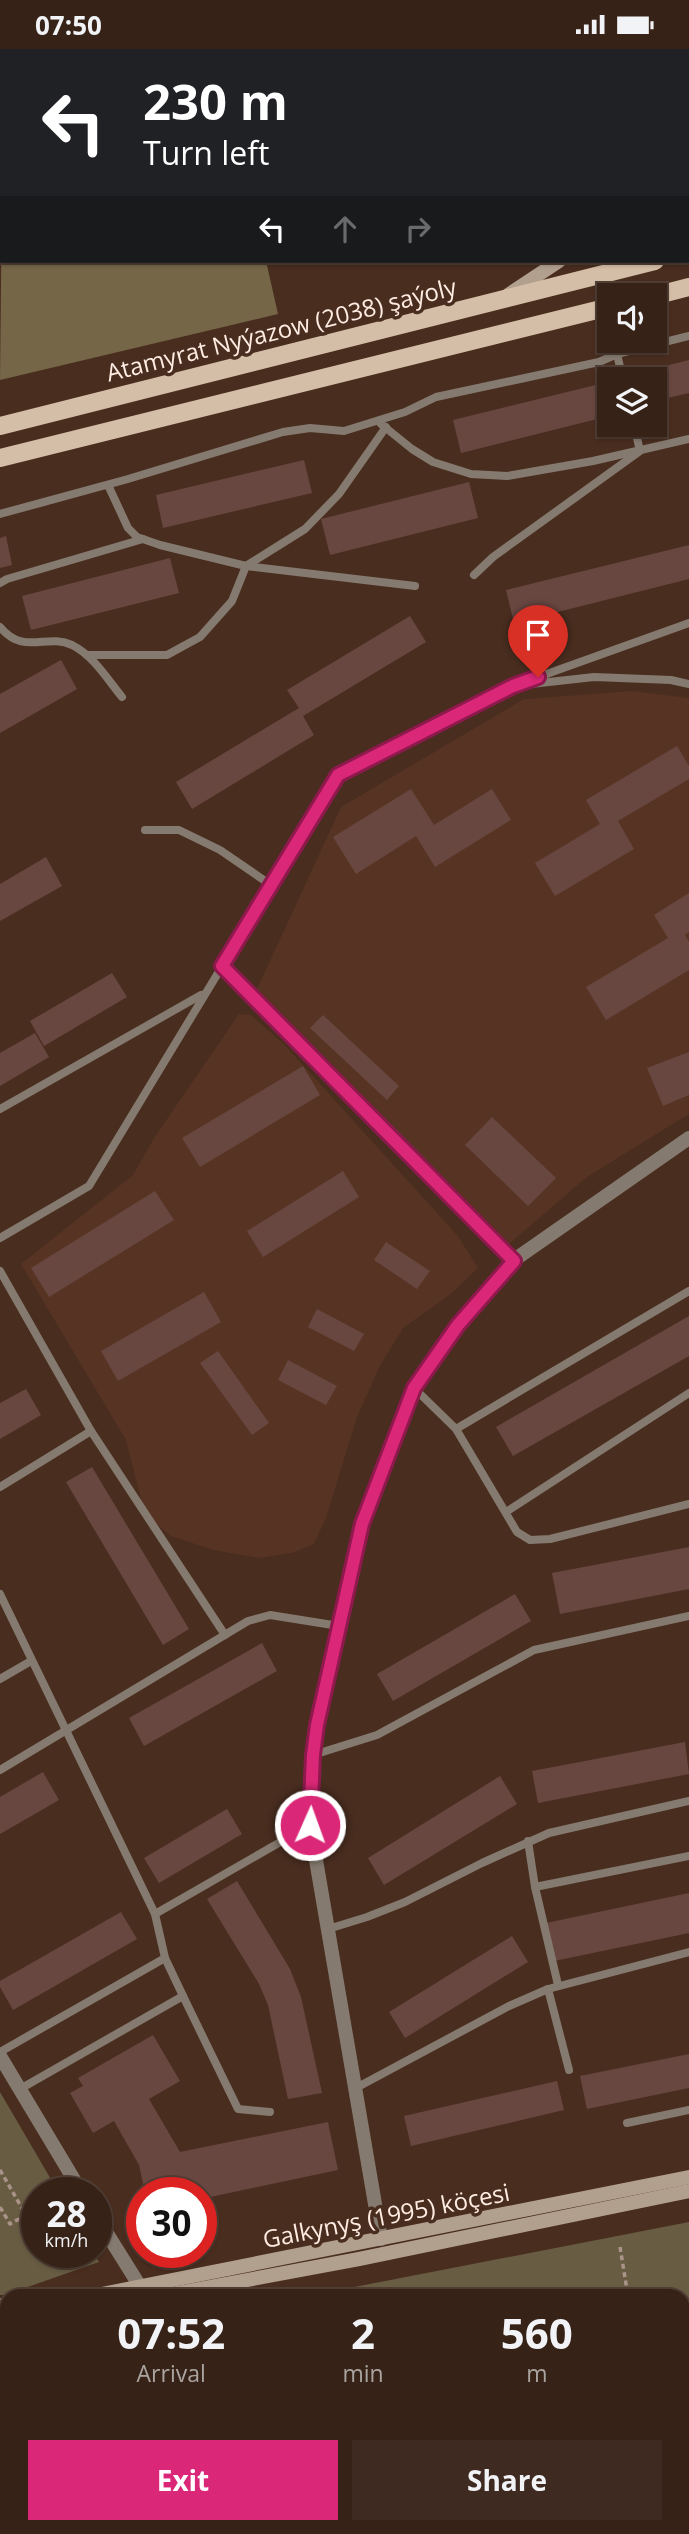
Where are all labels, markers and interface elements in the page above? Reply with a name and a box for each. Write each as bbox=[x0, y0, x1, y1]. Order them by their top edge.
text: 07:50 bbox=[35, 7, 102, 43]
text: 230 m bbox=[143, 68, 288, 134]
icon: left bbox=[28, 77, 119, 168]
text: Turn left bbox=[143, 131, 269, 174]
icon: left bbox=[253, 210, 291, 248]
icon: ahead bbox=[326, 210, 364, 248]
icon: right bbox=[399, 210, 437, 248]
street label: Atamyrat Nyýazow (2038) şaýoly bbox=[102, 269, 461, 389]
map controls bbox=[597, 283, 667, 437]
button: sound bbox=[597, 283, 667, 353]
button: layers bbox=[597, 367, 667, 437]
pin bbox=[508, 605, 568, 677]
icon: arrive bbox=[519, 616, 557, 654]
position arrow bbox=[273, 1788, 347, 1862]
street label: Galkynyş (1995) köçesi bbox=[260, 2175, 512, 2255]
speed limit sign: 30 bbox=[126, 2177, 217, 2268]
text: 28 bbox=[46, 2190, 87, 2237]
text: km/h bbox=[45, 2228, 88, 2252]
text: 07:52 bbox=[117, 2304, 225, 2361]
text: 2 bbox=[351, 2304, 375, 2361]
text: 560 bbox=[501, 2304, 573, 2361]
text: Arrival bbox=[137, 2357, 206, 2389]
text: min bbox=[342, 2357, 384, 2389]
text: m bbox=[526, 2357, 547, 2389]
button: Exit bbox=[28, 2440, 338, 2520]
button: Share bbox=[352, 2440, 662, 2520]

